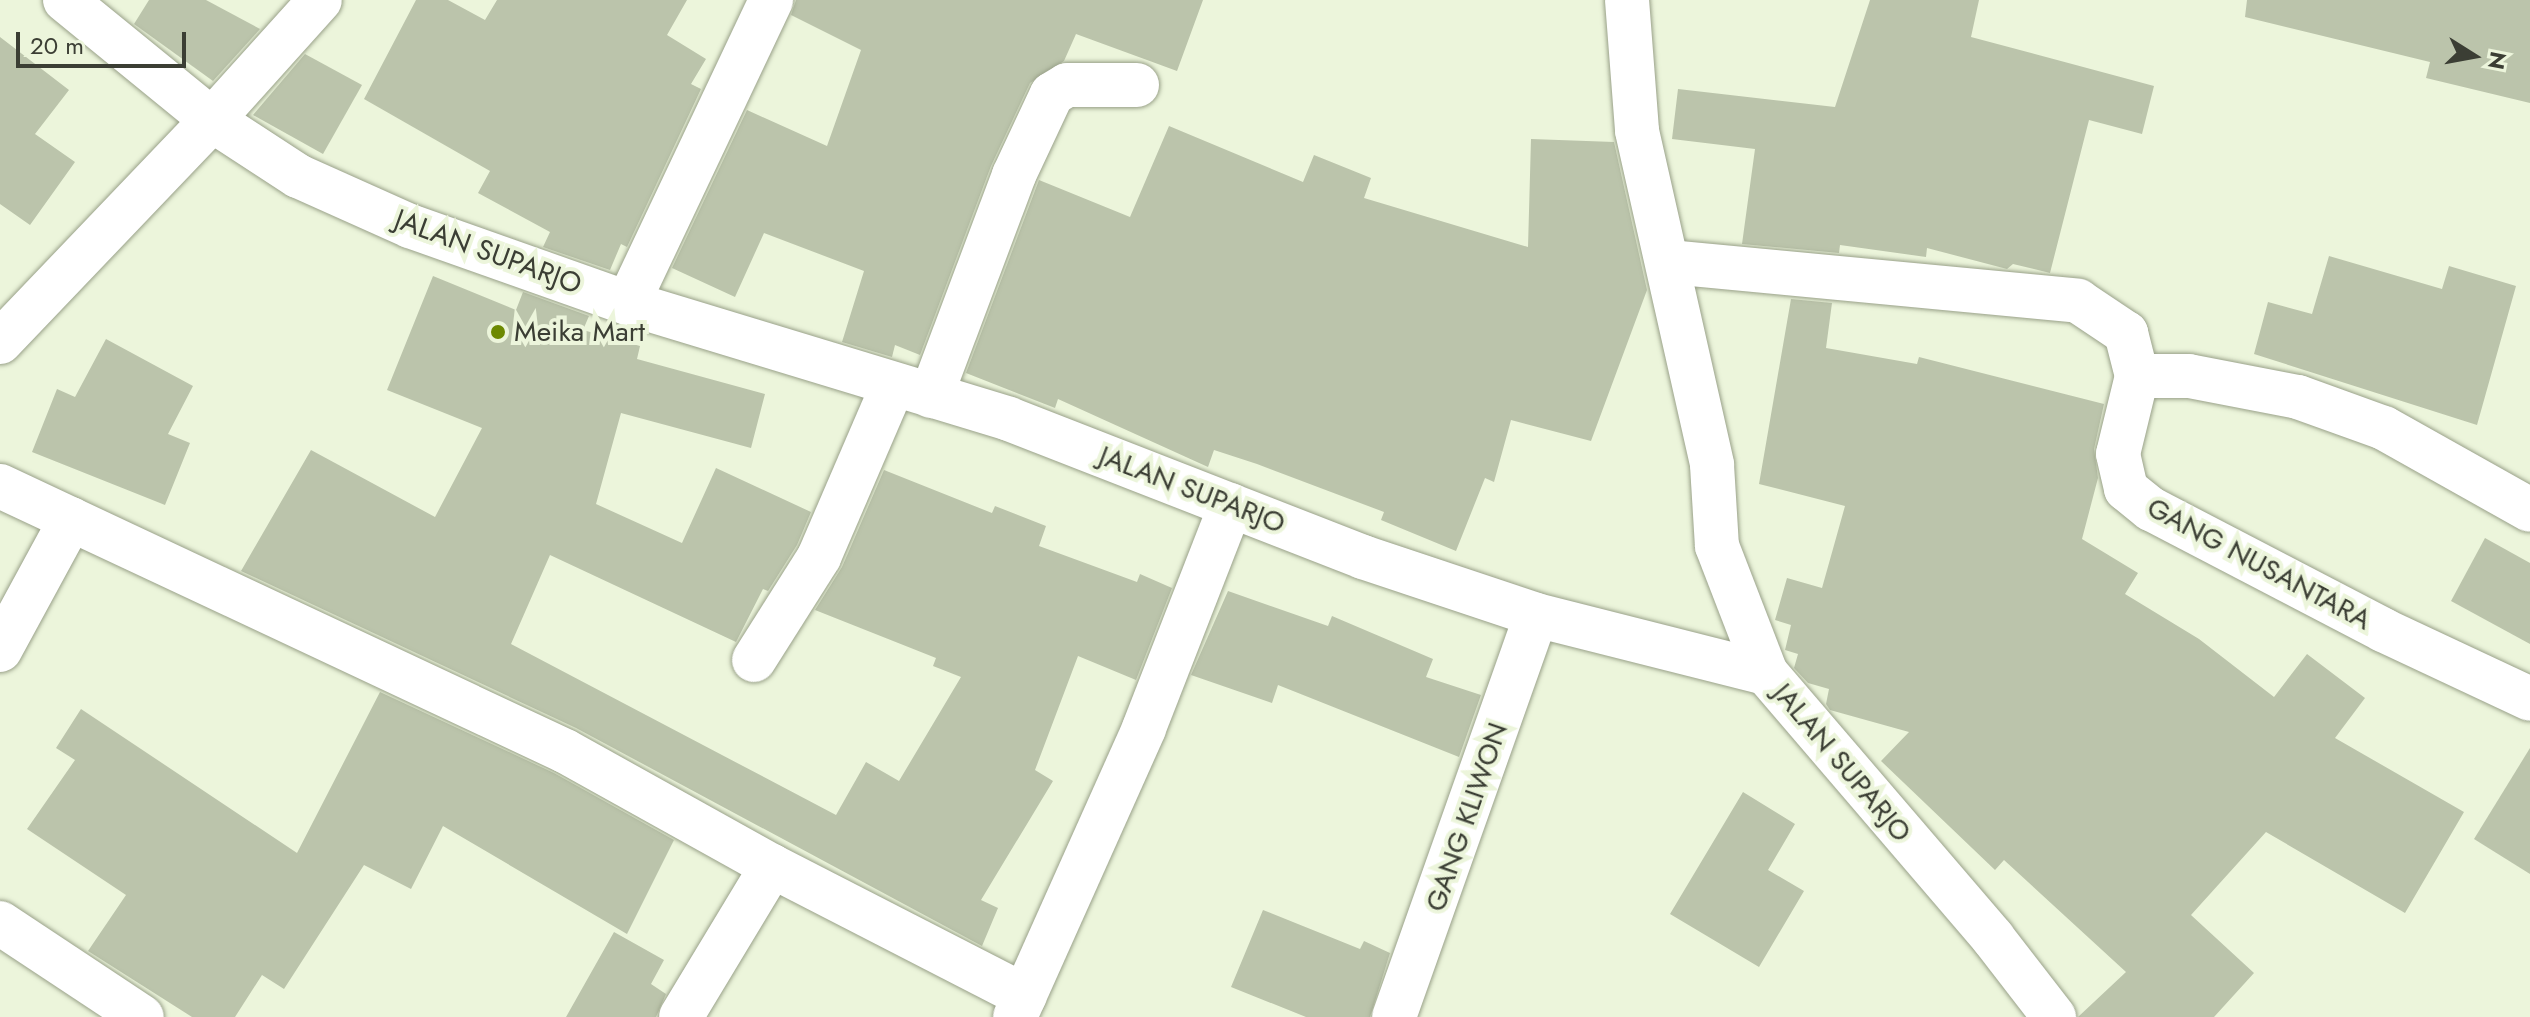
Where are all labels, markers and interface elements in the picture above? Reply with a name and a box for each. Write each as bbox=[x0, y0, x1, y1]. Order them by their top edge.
scale bar bbox=[20, 16, 190, 66]
north arrow bbox=[2434, 16, 2514, 96]
text: 20 m bbox=[30, 28, 84, 63]
text: N bbox=[2480, 49, 2515, 72]
street label: JALAN SUPARJO bbox=[390, 203, 586, 301]
place label: Meika Mart bbox=[514, 315, 645, 349]
marker: Meika Mart bbox=[489, 323, 507, 341]
street label: JALAN SUPARJO bbox=[1094, 439, 1290, 541]
street label: GANG NUSANTARA bbox=[2141, 491, 2377, 637]
street label: JALAN SUPARJO bbox=[1766, 677, 1918, 849]
street label: GANG KLIWON bbox=[1419, 718, 1515, 916]

